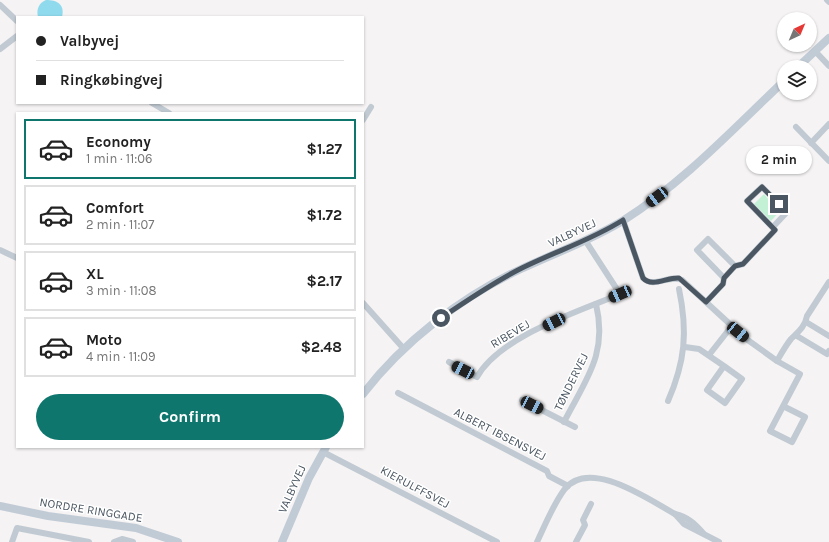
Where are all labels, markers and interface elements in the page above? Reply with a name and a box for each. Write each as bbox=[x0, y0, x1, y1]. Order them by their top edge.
north arrow bbox=[777, 12, 817, 52]
map controls bbox=[777, 12, 817, 100]
text: Valbyvej bbox=[60, 32, 119, 50]
button: layers bbox=[777, 60, 817, 100]
text: Ringkøbingvej bbox=[60, 71, 163, 89]
icon: car bbox=[38, 131, 74, 167]
text: Economy bbox=[86, 133, 151, 151]
text: $1.27 bbox=[307, 140, 342, 158]
callout: 2 min bbox=[746, 146, 812, 174]
text: 1 min · 11:06 bbox=[86, 151, 153, 166]
text: 2 min bbox=[761, 152, 797, 167]
car bbox=[644, 185, 670, 209]
route end bbox=[770, 195, 788, 213]
icon: car bbox=[38, 197, 74, 233]
text: Comfort bbox=[86, 199, 144, 217]
text: $1.72 bbox=[307, 206, 342, 224]
street label: VALBYVEJ bbox=[546, 216, 598, 250]
text: 2 min · 11:07 bbox=[86, 217, 154, 232]
icon: car bbox=[38, 263, 74, 299]
text: XL bbox=[86, 265, 104, 283]
text: $2.17 bbox=[307, 272, 342, 290]
text: 3 min · 11:08 bbox=[86, 283, 156, 298]
car bbox=[607, 284, 633, 304]
route start bbox=[432, 309, 450, 327]
car bbox=[541, 311, 567, 333]
street label: RIBEVEJ bbox=[488, 317, 532, 351]
car bbox=[725, 320, 751, 344]
icon: car bbox=[38, 329, 74, 365]
text: Moto bbox=[86, 331, 122, 349]
text: $2.48 bbox=[301, 338, 342, 356]
text: 4 min · 11:09 bbox=[86, 349, 156, 364]
street label: TØNDERVEJ bbox=[551, 351, 591, 413]
car bbox=[450, 359, 476, 381]
button: Confirm bbox=[36, 394, 344, 440]
car bbox=[519, 394, 545, 416]
street label: ALBERT IBSENSVEJ bbox=[452, 405, 548, 463]
street label: VALBYVEJ bbox=[275, 463, 309, 515]
street label: KIERULFFSVEJ bbox=[378, 463, 452, 511]
street label: NORDRE RINGGADE bbox=[38, 495, 144, 525]

